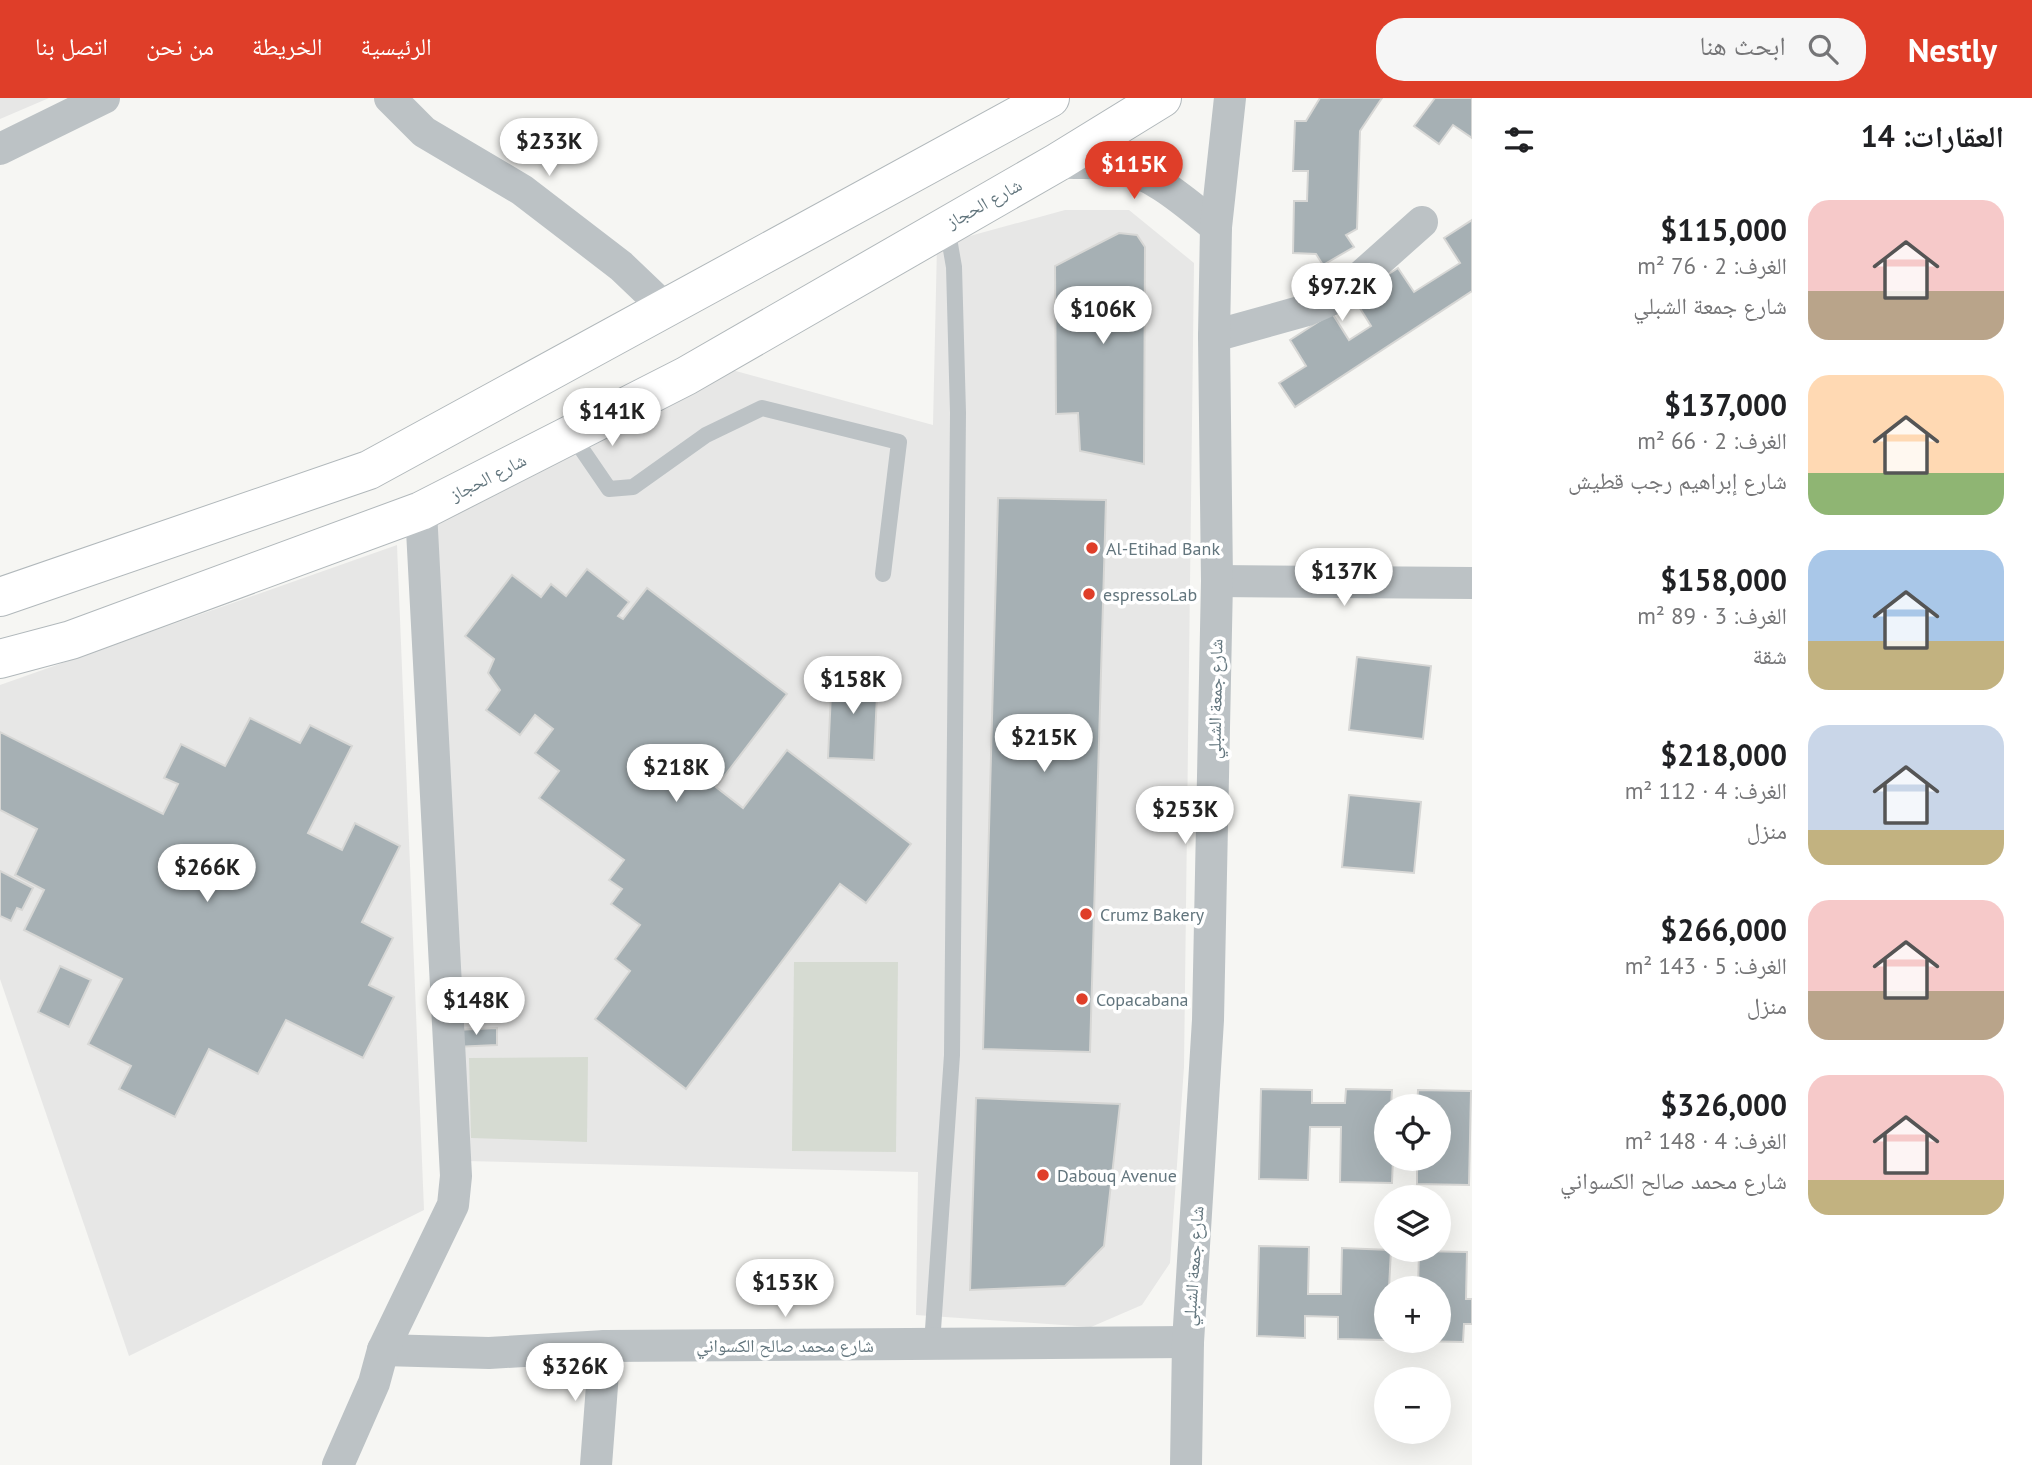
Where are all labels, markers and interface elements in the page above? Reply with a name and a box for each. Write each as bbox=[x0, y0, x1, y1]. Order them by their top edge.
search box bbox=[1376, 18, 1866, 81]
text: Nestly bbox=[1908, 28, 1997, 71]
text: ابحث هنا bbox=[1699, 29, 1786, 62]
icon: search bbox=[1804, 30, 1842, 68]
text: اتصل بنا bbox=[35, 31, 108, 62]
text: من نحن bbox=[146, 31, 214, 62]
text: الخريطة bbox=[252, 31, 323, 62]
text: الرئيسية bbox=[361, 31, 432, 62]
text: العقارات: 14 bbox=[1861, 116, 2004, 155]
pin: $233K bbox=[500, 118, 598, 178]
icon: filters bbox=[1500, 121, 1538, 159]
text: $233K bbox=[516, 126, 582, 155]
pin: $115K bbox=[1085, 141, 1183, 201]
text: $115K bbox=[1101, 149, 1167, 178]
street label: شارع الحجاز bbox=[941, 173, 1026, 234]
text: $115,000 bbox=[1660, 210, 1787, 249]
icon: home bbox=[1864, 228, 1948, 312]
text: الغرف: 2 · 76 m² bbox=[1637, 251, 1787, 280]
pin: $97.2K bbox=[1285, 264, 1399, 323]
text: $97.2K bbox=[1307, 271, 1377, 300]
pin: $106K bbox=[1054, 286, 1152, 346]
text: شارع جمعة الشبلي bbox=[1633, 291, 1787, 320]
text: $106K bbox=[1070, 294, 1136, 323]
text: $137,000 bbox=[1664, 385, 1787, 424]
pin: $141K bbox=[563, 388, 661, 448]
text: $141K bbox=[579, 396, 645, 425]
icon: home bbox=[1864, 403, 1948, 487]
text: الغرف: 2 · 66 m² bbox=[1637, 426, 1787, 455]
street label: شارع الحجاز bbox=[445, 448, 530, 506]
text: شارع إبراهيم رجب قطيش bbox=[1568, 466, 1787, 495]
place label: Al-Etihad Bank bbox=[1106, 537, 1220, 560]
marker: Al-Etihad Bank bbox=[1084, 540, 1100, 556]
pin: $137K bbox=[1295, 548, 1393, 608]
text: $137K bbox=[1311, 556, 1377, 585]
text: $158,000 bbox=[1660, 560, 1787, 599]
icon: home bbox=[1864, 578, 1948, 662]
place label: espressoLab bbox=[1103, 583, 1197, 606]
marker: espressoLab bbox=[1081, 586, 1097, 602]
text: الغرف: 3 · 89 m² bbox=[1637, 601, 1787, 630]
street label: شارع جمعة الشبلي bbox=[1202, 639, 1231, 759]
text: شقة bbox=[1753, 641, 1787, 670]
pin: $158K bbox=[804, 656, 902, 716]
text: $158K bbox=[820, 664, 886, 693]
pin: $215K bbox=[995, 714, 1093, 774]
text: $215K bbox=[1011, 722, 1077, 751]
text: $218,000 bbox=[1660, 735, 1787, 774]
pin: $218K bbox=[627, 744, 725, 804]
text: $218K bbox=[643, 752, 709, 781]
icon: home bbox=[1864, 753, 1948, 837]
text: الغرف: 4 · 112 m² bbox=[1625, 776, 1787, 805]
pin: $253K bbox=[1136, 786, 1234, 846]
text: $253K bbox=[1152, 794, 1218, 823]
text: منزل bbox=[1747, 816, 1787, 845]
pin: $266K bbox=[158, 844, 256, 904]
text: $266K bbox=[174, 852, 240, 881]
place label: Crumz Bakery bbox=[1100, 903, 1205, 926]
marker: Crumz Bakery bbox=[1078, 906, 1094, 922]
text: $266,000 bbox=[1660, 910, 1787, 949]
icon: home bbox=[1864, 928, 1948, 1012]
text: الغرف: 5 · 143 m² bbox=[1625, 951, 1787, 980]
pin: $148K bbox=[427, 978, 525, 1037]
text: $148K bbox=[443, 985, 509, 1014]
place label: Copacabana bbox=[1096, 988, 1188, 1011]
marker: Copacabana bbox=[1074, 991, 1090, 1007]
text: منزل bbox=[1747, 991, 1787, 1020]
text: $326,000 bbox=[1660, 1085, 1787, 1124]
map controls bbox=[1374, 1094, 1451, 1444]
button: locate bbox=[1374, 1094, 1451, 1171]
icon: home bbox=[1864, 1103, 1948, 1187]
text: الغرف: 4 · 148 m² bbox=[1625, 1126, 1787, 1155]
place label: Dabouq Avenue bbox=[1057, 1164, 1177, 1187]
text: شارع محمد صالح الكسواني bbox=[1560, 1166, 1787, 1195]
marker: Dabouq Avenue bbox=[1035, 1167, 1051, 1183]
button: layers bbox=[1374, 1185, 1451, 1262]
street label: شارع جمعة الشبلي bbox=[1177, 1205, 1212, 1327]
pin: $153K bbox=[736, 1260, 834, 1319]
text: $153K bbox=[752, 1267, 818, 1296]
button: + bbox=[1374, 1276, 1451, 1353]
street label: شارع محمد صالح الكسواني bbox=[696, 1334, 874, 1360]
pin: $326K bbox=[526, 1344, 624, 1403]
text: $326K bbox=[542, 1351, 608, 1380]
button: − bbox=[1374, 1367, 1451, 1444]

